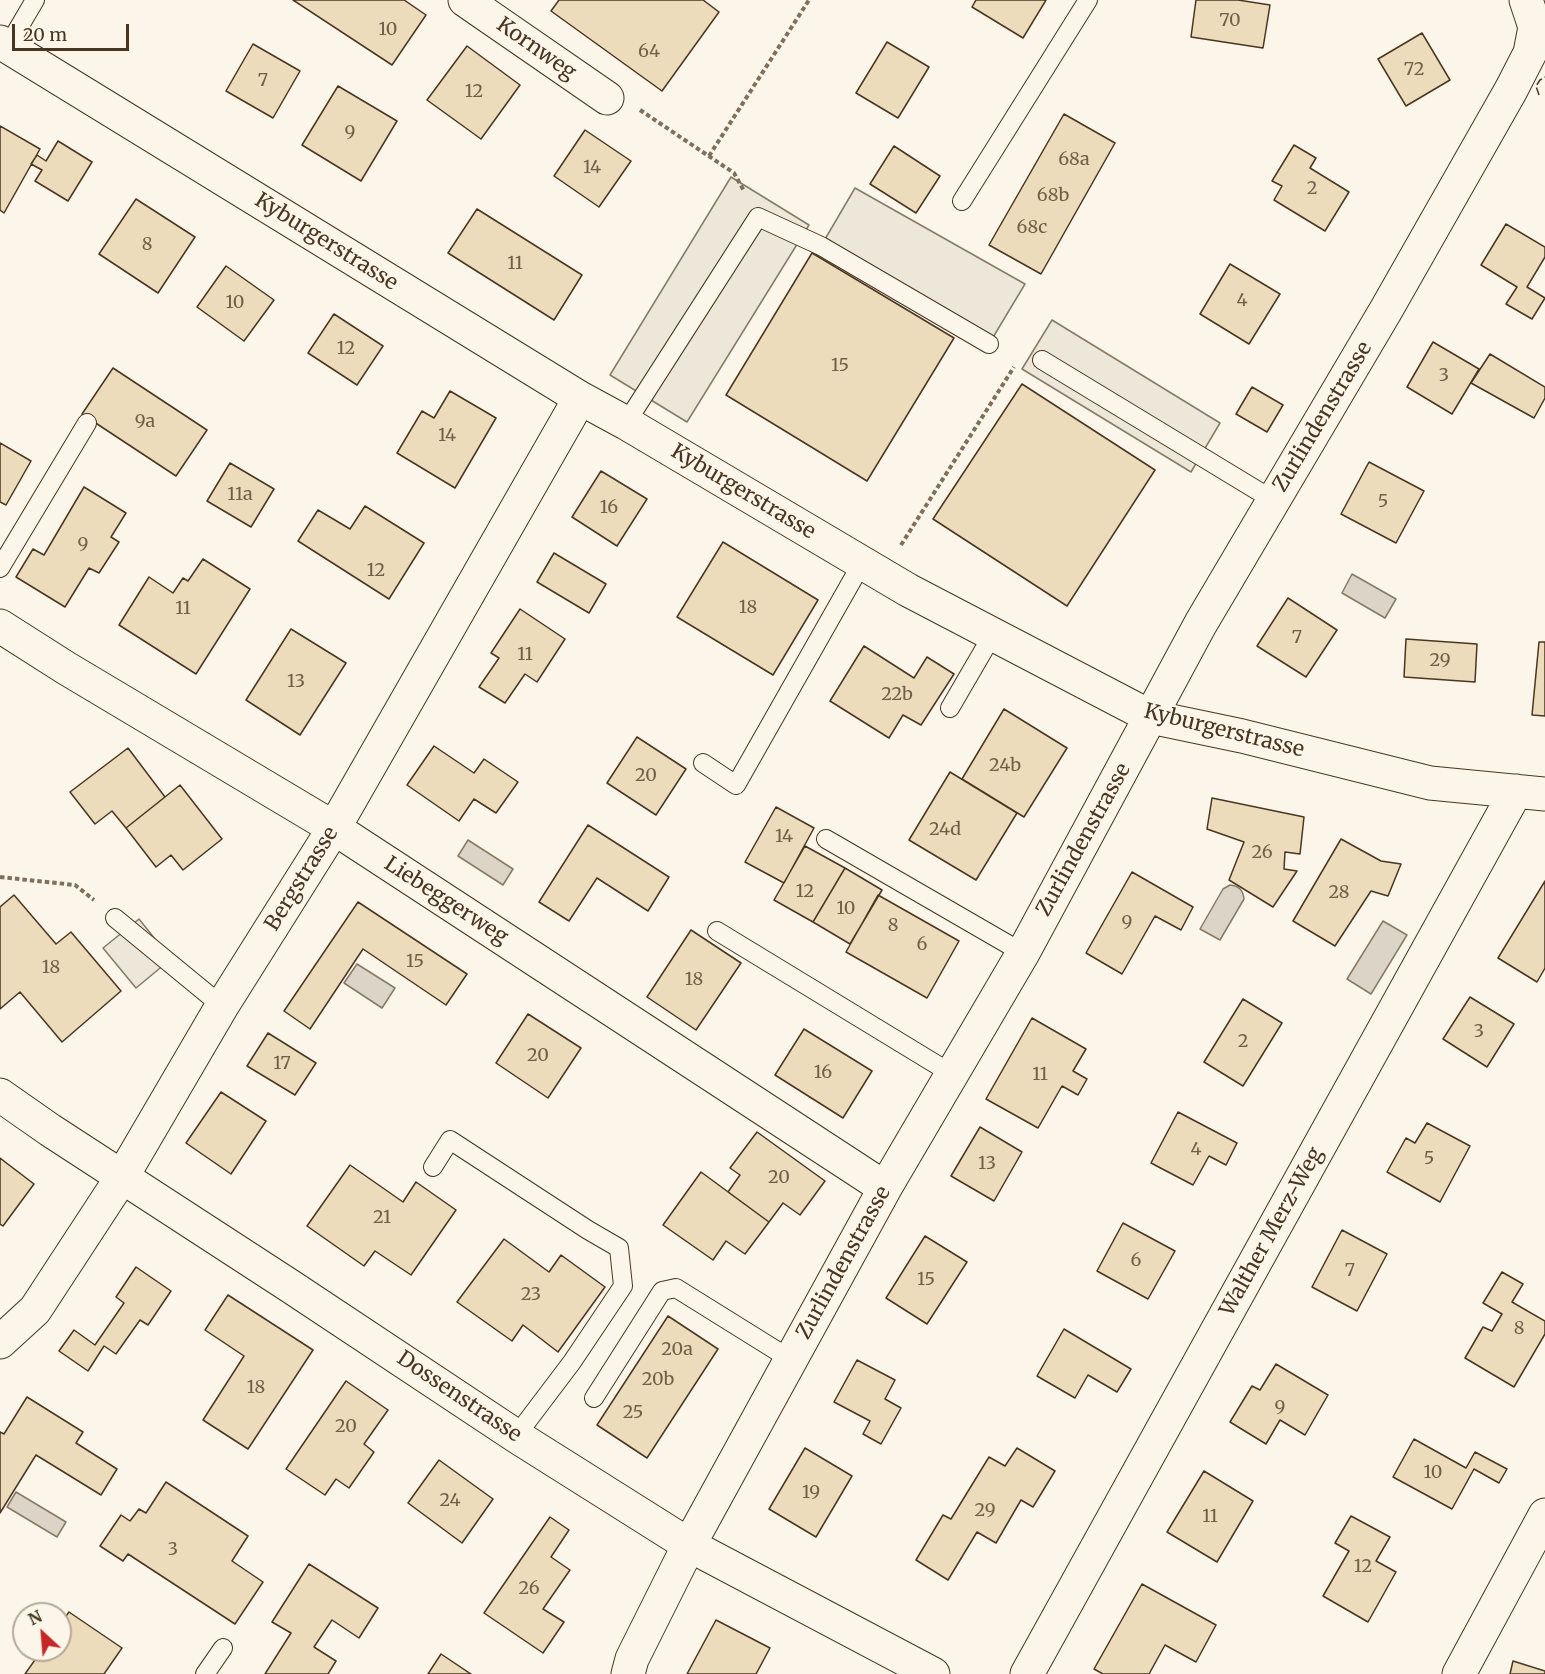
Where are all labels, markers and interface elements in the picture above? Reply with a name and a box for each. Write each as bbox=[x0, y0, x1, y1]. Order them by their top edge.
house number: 70 bbox=[1219, 10, 1241, 32]
scale bar bbox=[15, 12, 132, 50]
street label: Kornweg bbox=[491, 13, 581, 85]
house number: 10 bbox=[379, 19, 397, 41]
text: 20 m bbox=[23, 23, 67, 46]
house number: 64 bbox=[638, 41, 660, 63]
house number: 72 bbox=[1404, 59, 1424, 81]
house number: 7 bbox=[258, 70, 268, 92]
house number: 12 bbox=[465, 81, 483, 103]
house number: 9 bbox=[345, 122, 355, 144]
house number: 68a bbox=[1058, 149, 1090, 171]
house number: 14 bbox=[583, 157, 601, 179]
house number: 2 bbox=[1307, 178, 1317, 200]
house number: 68b bbox=[1037, 185, 1069, 207]
street label: Kyburgerstrasse bbox=[250, 188, 402, 296]
house number: 68c bbox=[1017, 217, 1047, 239]
house number: 8 bbox=[142, 234, 152, 256]
house number: 11 bbox=[507, 253, 523, 275]
house number: 4 bbox=[1236, 290, 1248, 312]
house number: 10 bbox=[226, 292, 244, 314]
street label: Zurlindenstrasse bbox=[1268, 337, 1378, 497]
house number: 12 bbox=[337, 338, 355, 360]
house number: 15 bbox=[831, 355, 849, 377]
house number: 3 bbox=[1439, 365, 1449, 387]
house number: 9a bbox=[135, 411, 155, 433]
house number: 14 bbox=[438, 425, 456, 447]
street label: Kyburgerstrasse bbox=[666, 439, 820, 545]
house number: 11a bbox=[227, 484, 253, 506]
house number: 5 bbox=[1378, 491, 1388, 513]
house number: 16 bbox=[600, 497, 618, 519]
house number: 9 bbox=[78, 534, 88, 556]
house number: 12 bbox=[367, 560, 385, 582]
house number: 18 bbox=[739, 597, 757, 619]
house number: 11 bbox=[175, 598, 191, 620]
house number: 7 bbox=[1292, 627, 1302, 649]
house number: 11 bbox=[517, 644, 533, 666]
house number: 29 bbox=[1429, 650, 1451, 672]
house number: 13 bbox=[287, 671, 305, 693]
house number: 22b bbox=[881, 684, 913, 706]
street label: Kyburgerstrasse bbox=[1141, 699, 1307, 763]
house number: 24b bbox=[989, 755, 1021, 777]
street label: Zurlindenstrasse bbox=[1032, 759, 1136, 921]
house number: 20 bbox=[635, 765, 657, 787]
house number: 24d bbox=[929, 819, 961, 841]
street label: Bergstrasse bbox=[260, 822, 344, 936]
house number: 14 bbox=[775, 826, 793, 848]
house number: 26 bbox=[1251, 842, 1273, 864]
street label: Liebeggerweg bbox=[379, 852, 513, 950]
house number: 12 bbox=[796, 881, 814, 903]
house number: 28 bbox=[1328, 882, 1350, 904]
house number: 10 bbox=[837, 898, 855, 920]
house number: 9 bbox=[1122, 912, 1132, 934]
house number: 8 bbox=[888, 915, 898, 937]
house number: 6 bbox=[917, 934, 927, 956]
house number: 15 bbox=[406, 951, 424, 973]
house number: 18 bbox=[42, 957, 60, 979]
house number: 18 bbox=[685, 969, 703, 991]
house number: 3 bbox=[1474, 1021, 1484, 1043]
house number: 2 bbox=[1238, 1031, 1248, 1053]
house number: 20 bbox=[527, 1045, 549, 1067]
house number: 17 bbox=[273, 1053, 291, 1075]
house number: 16 bbox=[814, 1062, 832, 1084]
house number: 11 bbox=[1032, 1064, 1048, 1086]
house number: 4 bbox=[1190, 1139, 1202, 1161]
street label: Walther Merz-Weg bbox=[1215, 1143, 1329, 1321]
house number: 5 bbox=[1424, 1148, 1434, 1170]
house number: 13 bbox=[978, 1153, 996, 1175]
house number: 20 bbox=[768, 1167, 790, 1189]
street label: Zurlindenstrasse bbox=[792, 1182, 896, 1344]
house number: 21 bbox=[373, 1207, 391, 1229]
house number: 6 bbox=[1131, 1250, 1141, 1272]
house number: 7 bbox=[1345, 1260, 1355, 1282]
house number: 15 bbox=[917, 1269, 935, 1291]
house number: 23 bbox=[521, 1284, 541, 1306]
house number: 8 bbox=[1514, 1318, 1524, 1340]
house number: 20a bbox=[661, 1339, 693, 1361]
street label: Dossenstrasse bbox=[392, 1346, 526, 1448]
house number: 20b bbox=[642, 1369, 674, 1391]
house number: 18 bbox=[247, 1377, 265, 1399]
house number: 9 bbox=[1275, 1397, 1285, 1419]
house number: 25 bbox=[623, 1402, 643, 1424]
house number: 20 bbox=[335, 1416, 357, 1438]
house number: 10 bbox=[1424, 1462, 1442, 1484]
house number: 19 bbox=[802, 1482, 820, 1504]
house number: 24 bbox=[439, 1490, 461, 1512]
house number: 29 bbox=[974, 1500, 996, 1522]
house number: 11 bbox=[1202, 1506, 1218, 1528]
house number: 3 bbox=[168, 1539, 178, 1561]
house number: 12 bbox=[1354, 1556, 1372, 1578]
house number: 26 bbox=[518, 1578, 540, 1600]
north arrow bbox=[12, 1602, 72, 1662]
text: N bbox=[25, 1606, 45, 1629]

